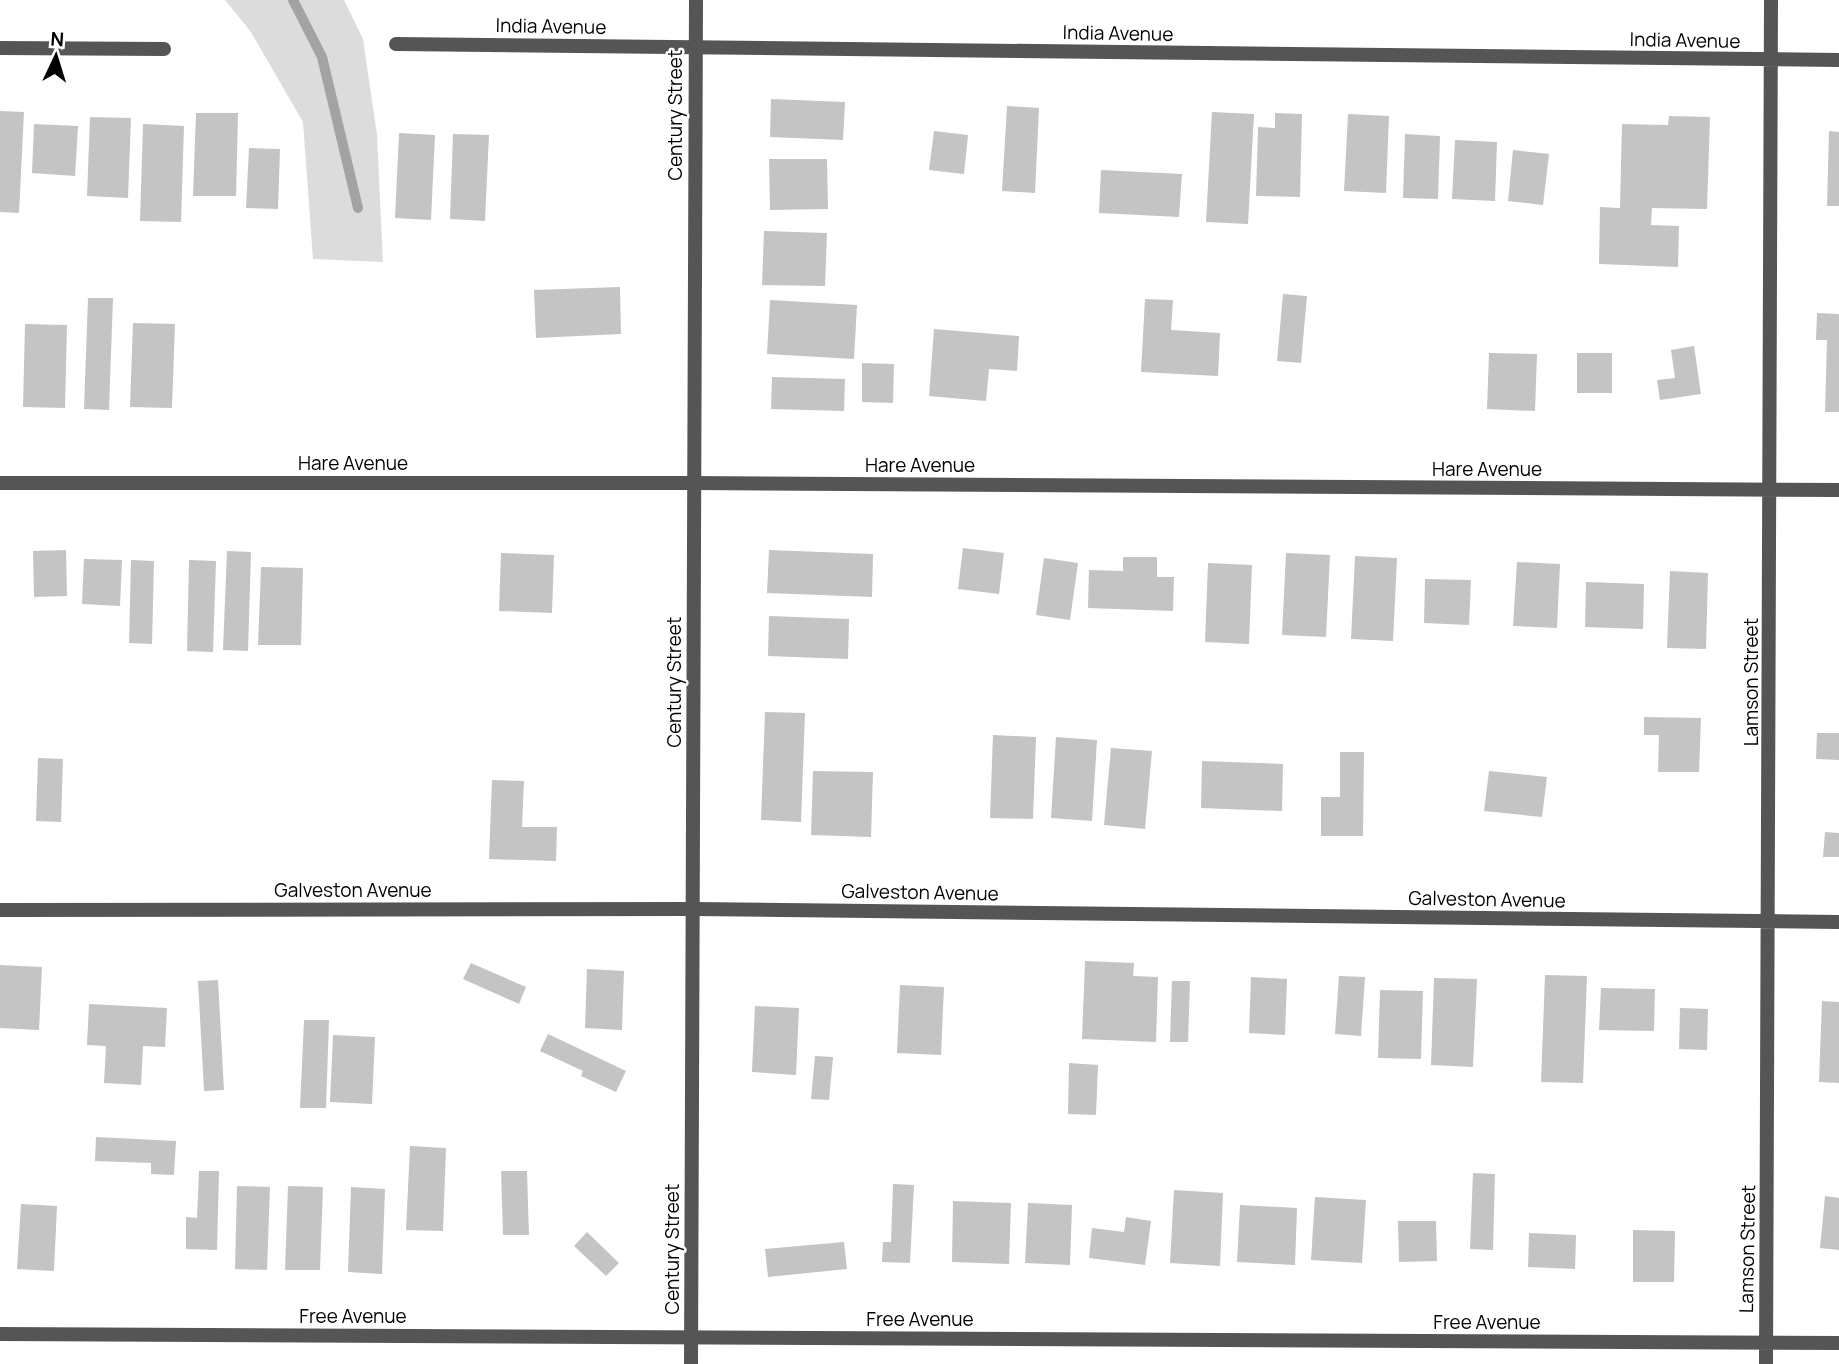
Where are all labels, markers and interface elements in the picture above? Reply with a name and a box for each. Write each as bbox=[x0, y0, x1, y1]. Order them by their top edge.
street label: India Avenue bbox=[495, 12, 607, 40]
street label: India Avenue bbox=[1062, 19, 1174, 47]
north arrow bbox=[21, 21, 91, 91]
text: N bbox=[49, 26, 65, 52]
street label: India Avenue bbox=[1629, 26, 1741, 54]
street label: Century Street bbox=[662, 50, 688, 180]
street label: Hare Avenue bbox=[298, 450, 408, 476]
street label: Hare Avenue bbox=[865, 452, 975, 478]
street label: Hare Avenue bbox=[1432, 456, 1542, 482]
street label: Century Street bbox=[661, 617, 687, 747]
street label: Lamson Street bbox=[1738, 618, 1764, 746]
street label: Galveston Avenue bbox=[274, 877, 432, 903]
street label: Galveston Avenue bbox=[841, 878, 999, 906]
street label: Galveston Avenue bbox=[1408, 885, 1566, 913]
street label: Century Street bbox=[659, 1184, 685, 1314]
street label: Lamson Street bbox=[1733, 1185, 1761, 1313]
street label: Free Avenue bbox=[299, 1303, 407, 1329]
street label: Free Avenue bbox=[866, 1306, 974, 1332]
street label: Free Avenue bbox=[1433, 1309, 1541, 1335]

